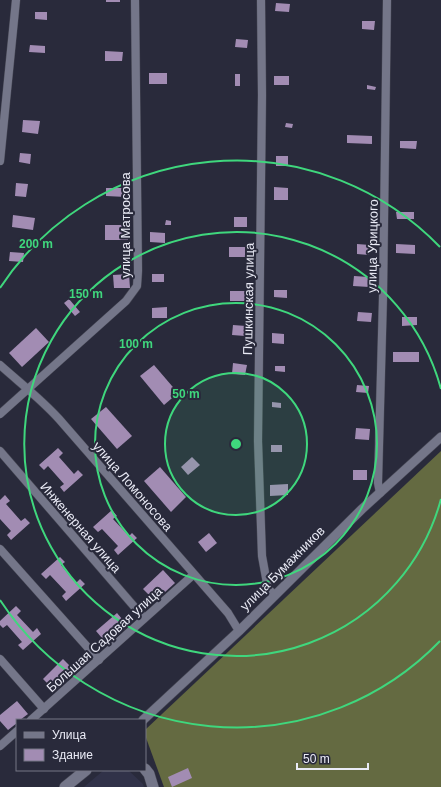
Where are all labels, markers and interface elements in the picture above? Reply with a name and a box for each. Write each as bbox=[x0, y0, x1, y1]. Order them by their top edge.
street label: улица Матросова bbox=[118, 171, 133, 278]
street label: улица Урицкого bbox=[364, 199, 381, 293]
text: 200 m bbox=[19, 237, 53, 251]
street label: Пушкинская улица bbox=[240, 242, 257, 355]
text: 150 m bbox=[69, 287, 103, 301]
text: 100 m bbox=[119, 337, 153, 351]
text: 50 m bbox=[172, 387, 200, 401]
centre of rings bbox=[229, 437, 243, 451]
street label: улица Ломоносова bbox=[90, 439, 176, 535]
street label: Инженерная улица bbox=[37, 479, 124, 576]
street label: улица Бумажников bbox=[237, 523, 328, 614]
street label: Большая Садовая улица bbox=[44, 583, 166, 695]
legend bbox=[16, 719, 146, 771]
text: Улица bbox=[52, 728, 86, 742]
scale bar bbox=[297, 745, 368, 771]
text: Здание bbox=[52, 748, 93, 762]
text: 50 m bbox=[303, 752, 330, 766]

